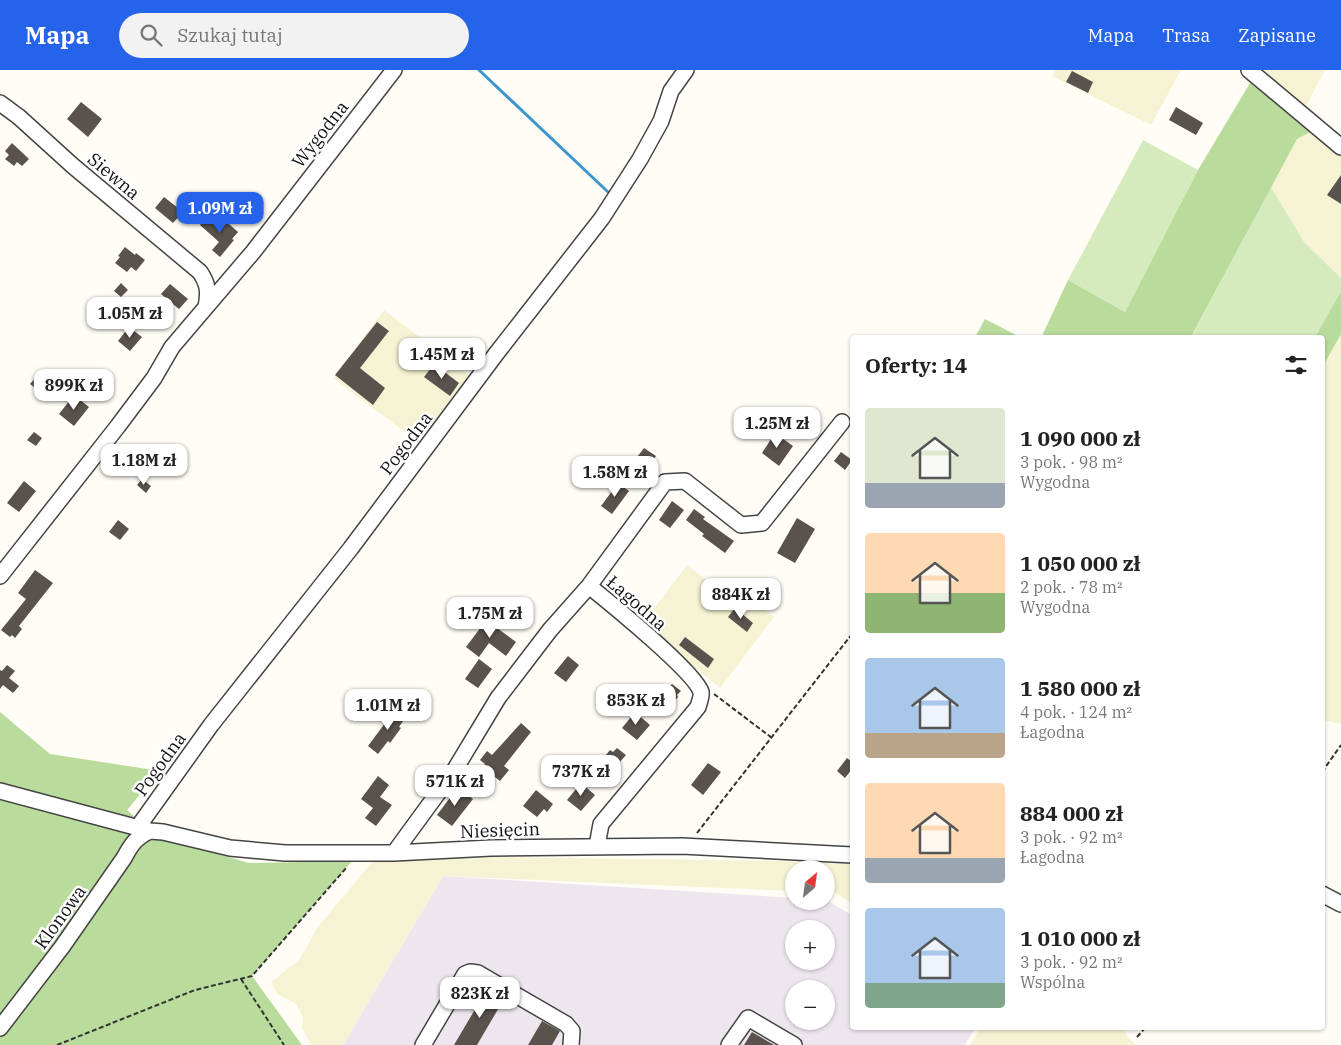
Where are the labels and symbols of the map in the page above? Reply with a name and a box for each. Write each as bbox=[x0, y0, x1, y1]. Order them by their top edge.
street label: Wygodna bbox=[287, 96, 353, 172]
street label: Siewna bbox=[83, 148, 145, 205]
pin: 1.09M zł bbox=[168, 191, 272, 234]
pin: 1.05M zł bbox=[78, 296, 182, 339]
pin: 1.45M zł bbox=[390, 338, 494, 380]
pin: 899K zł bbox=[28, 368, 120, 411]
pin: 1.25M zł bbox=[725, 406, 829, 449]
street label: Pogodna bbox=[375, 407, 437, 479]
pin: 1.18M zł bbox=[92, 444, 196, 486]
pin: 1.58M zł bbox=[563, 456, 667, 498]
street label: Łagodna bbox=[602, 570, 672, 636]
pin: 884K zł bbox=[695, 578, 787, 620]
pin: 1.75M zł bbox=[438, 596, 542, 639]
pin: 853K zł bbox=[590, 684, 682, 726]
pin: 1.01M zł bbox=[336, 688, 440, 731]
street label: Pogodna bbox=[129, 727, 191, 800]
pin: 737K zł bbox=[535, 754, 627, 797]
pin: 571K zł bbox=[409, 764, 501, 807]
street label: Niesięcin bbox=[460, 817, 540, 843]
north arrow bbox=[785, 860, 835, 910]
street label: Klonowa bbox=[29, 880, 91, 953]
pin: 823K zł bbox=[434, 976, 526, 1019]

